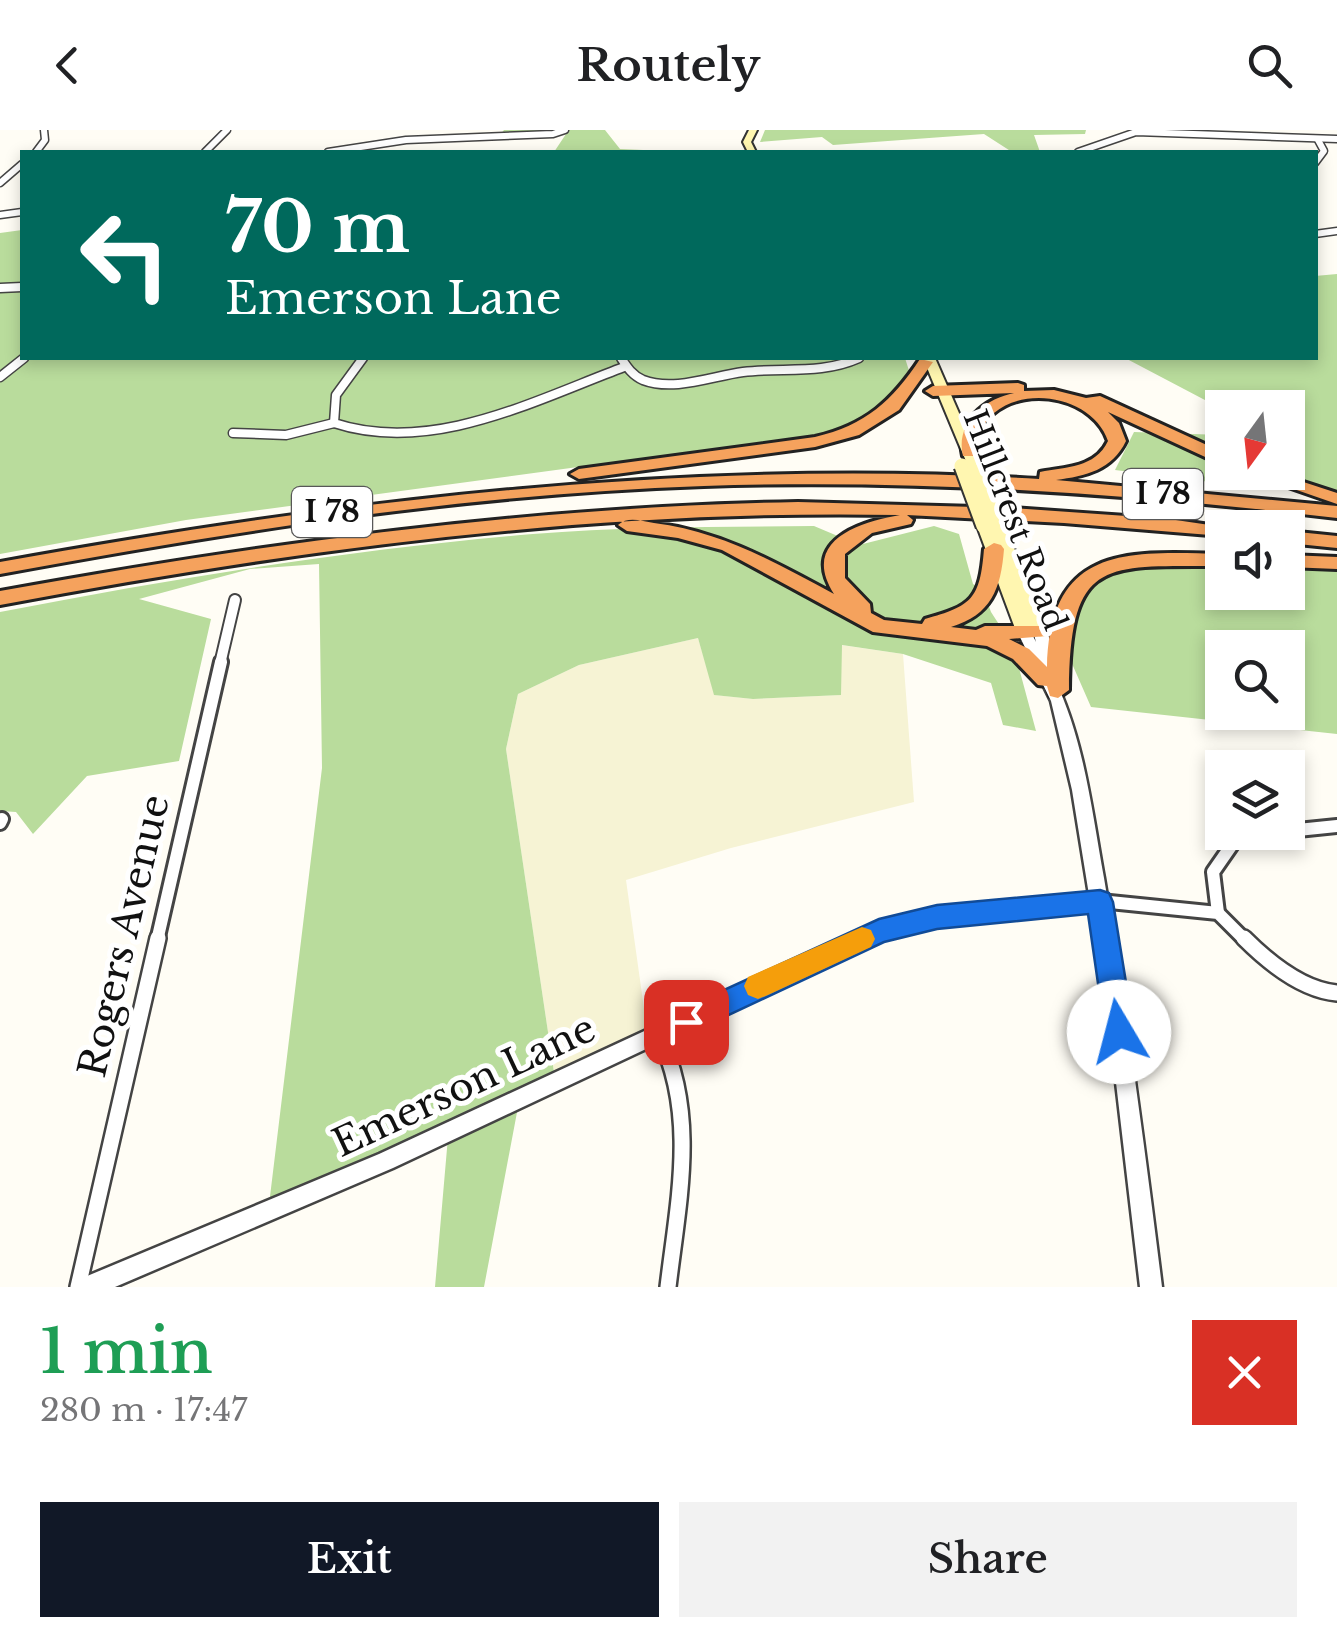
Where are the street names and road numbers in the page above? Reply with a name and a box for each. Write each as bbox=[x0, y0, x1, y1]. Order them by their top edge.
street label: Hillcrest Road bbox=[955, 404, 1075, 636]
road number: I 78 bbox=[1123, 469, 1203, 519]
road number: I 78 bbox=[292, 487, 372, 537]
street label: Rogers Avenue bbox=[68, 790, 179, 1082]
street label: Emerson Lane bbox=[325, 1004, 602, 1167]

